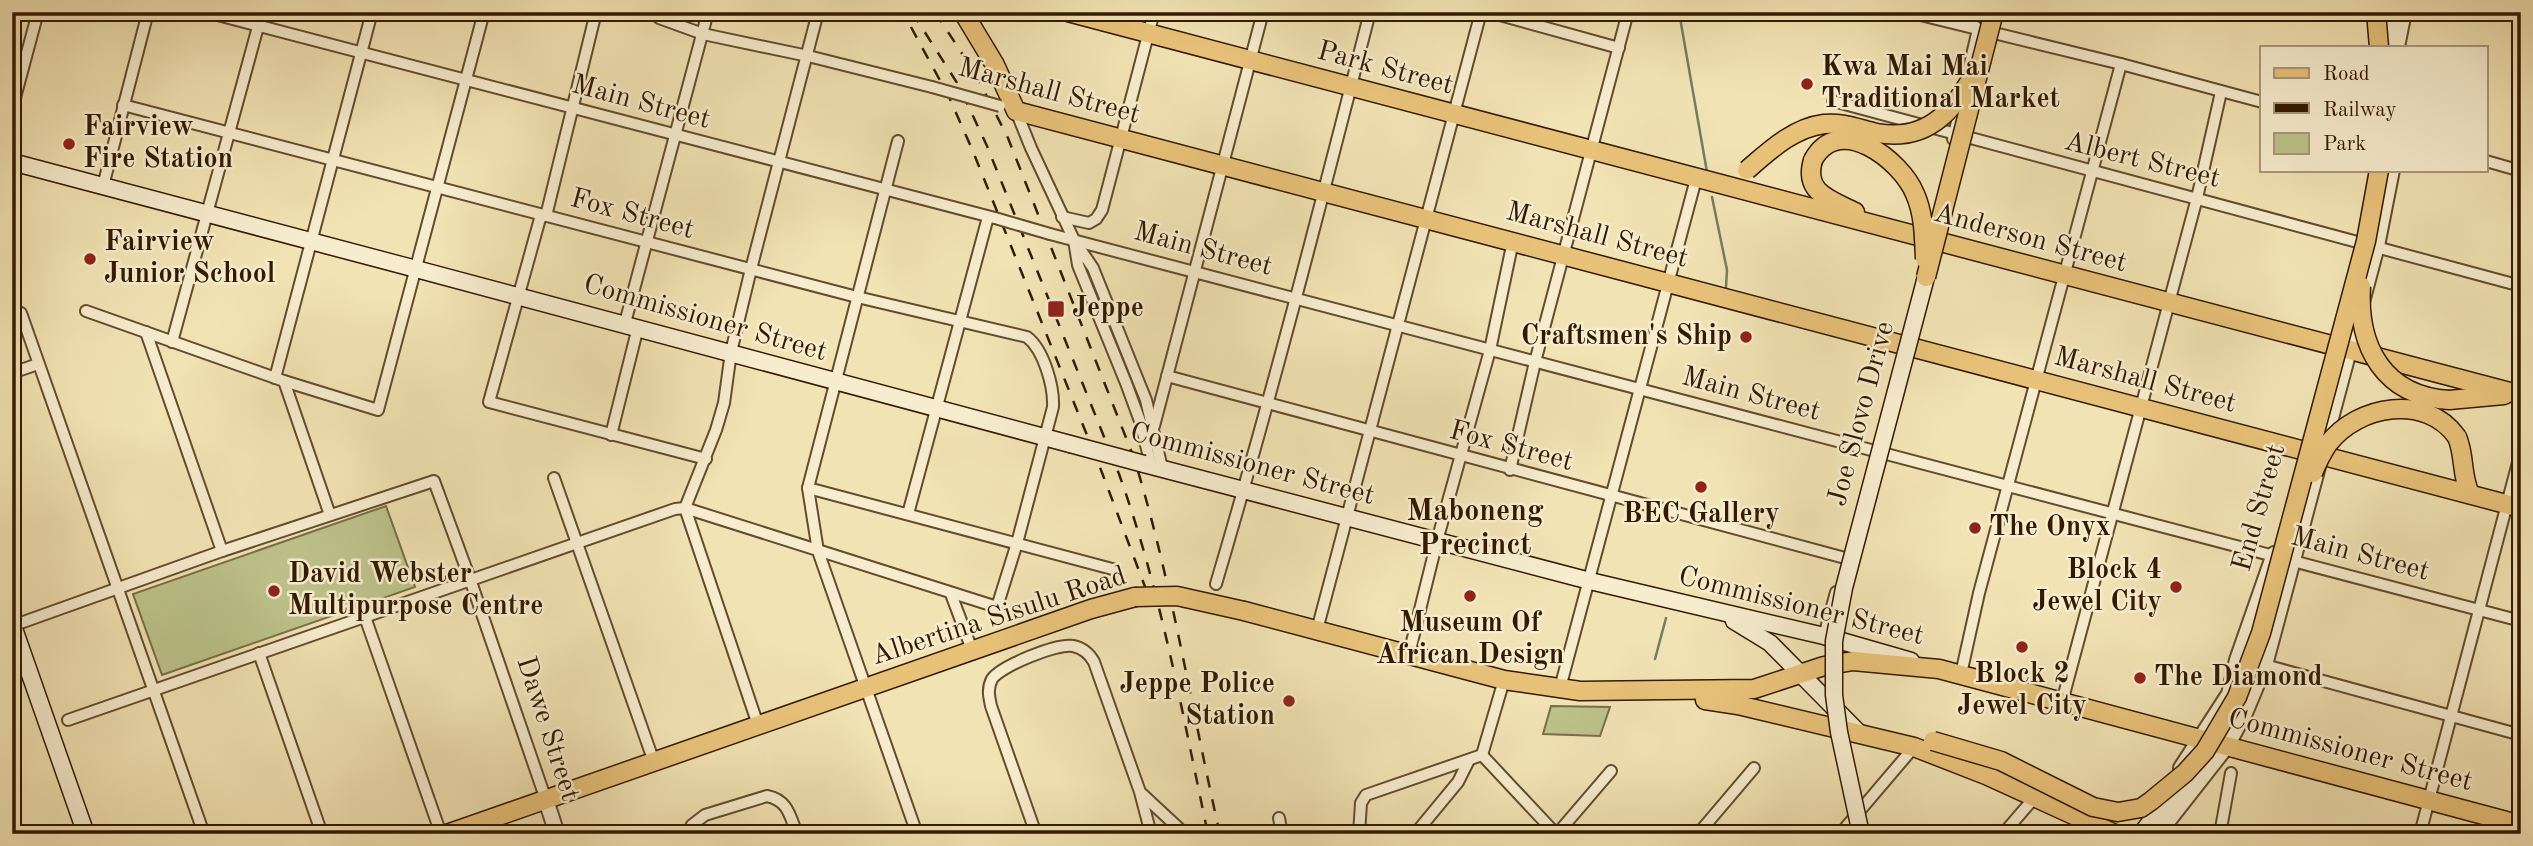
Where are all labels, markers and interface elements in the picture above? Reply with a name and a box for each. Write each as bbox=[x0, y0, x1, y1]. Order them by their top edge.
street label: Park Street bbox=[1314, 37, 1456, 101]
legend bbox=[2260, 46, 2488, 172]
street label: Marshall Street bbox=[955, 54, 1143, 130]
place label: Kwa Mai Mai Traditional Market bbox=[1821, 54, 2060, 114]
text: Road bbox=[2323, 64, 2370, 85]
street label: Main Street bbox=[569, 71, 713, 135]
marker: Kwa Mai Mai Traditional Market bbox=[1799, 76, 1815, 92]
text: Railway bbox=[2323, 100, 2397, 121]
place label: Fairview Fire Station bbox=[83, 114, 233, 174]
street label: Albert Street bbox=[2061, 128, 2223, 194]
text: Park bbox=[2323, 134, 2366, 155]
marker: Fairview Fire Station bbox=[61, 136, 77, 152]
street label: Fox Street bbox=[567, 185, 697, 245]
street label: Marshall Street bbox=[1503, 198, 1691, 274]
street label: Anderson Street bbox=[1930, 200, 2130, 278]
street label: Main Street bbox=[1131, 218, 1275, 282]
place label: Fairview Junior School bbox=[104, 229, 276, 289]
marker: Fairview Junior School bbox=[82, 251, 98, 267]
street label: Commissioner Street bbox=[580, 271, 830, 367]
place label: Jeppe bbox=[1072, 295, 1144, 323]
marker: Jeppe bbox=[1046, 299, 1066, 319]
street label: Joe Slovo Drive bbox=[1824, 319, 1900, 509]
place label: Craftsmen's Ship bbox=[1521, 323, 1732, 351]
marker: Craftsmen's Ship bbox=[1738, 329, 1754, 345]
street label: Marshall Street bbox=[2051, 343, 2239, 419]
street label: Main Street bbox=[1679, 363, 1823, 427]
street label: Fox Street bbox=[1446, 417, 1576, 477]
street label: Commissioner Street bbox=[1127, 419, 1377, 511]
street label: End Street bbox=[2228, 441, 2292, 575]
marker: BEC Gallery bbox=[1693, 479, 1709, 495]
district label: Maboneng Precinct bbox=[1406, 497, 1544, 561]
place label: BEC Gallery bbox=[1622, 501, 1780, 529]
place label: The Onyx bbox=[1989, 514, 2111, 542]
marker: The Onyx bbox=[1967, 520, 1983, 536]
street label: Main Street bbox=[2288, 523, 2432, 587]
place label: Block 4 Jewel City bbox=[2032, 557, 2162, 617]
place label: David Webster Multipurpose Centre bbox=[288, 561, 543, 621]
street label: Albertina Sisulu Road bbox=[868, 562, 1130, 672]
street label: Commissioner Street bbox=[1675, 563, 1927, 651]
marker: Block 4 Jewel City bbox=[2168, 579, 2184, 595]
marker: David Webster Multipurpose Centre bbox=[266, 583, 282, 599]
marker: Museum Of African Design bbox=[1462, 588, 1478, 604]
place label: Museum Of African Design bbox=[1376, 610, 1564, 670]
marker: Block 2 Jewel City bbox=[2014, 639, 2030, 655]
street label: Dawe Street bbox=[510, 653, 584, 805]
place label: Block 2 Jewel City bbox=[1957, 661, 2087, 721]
place label: The Diamond bbox=[2154, 664, 2322, 692]
marker: The Diamond bbox=[2132, 670, 2148, 686]
place label: Jeppe Police Station bbox=[1120, 671, 1275, 731]
marker: Jeppe Police Station bbox=[1281, 693, 1297, 709]
street label: Commissioner Street bbox=[2225, 705, 2475, 797]

